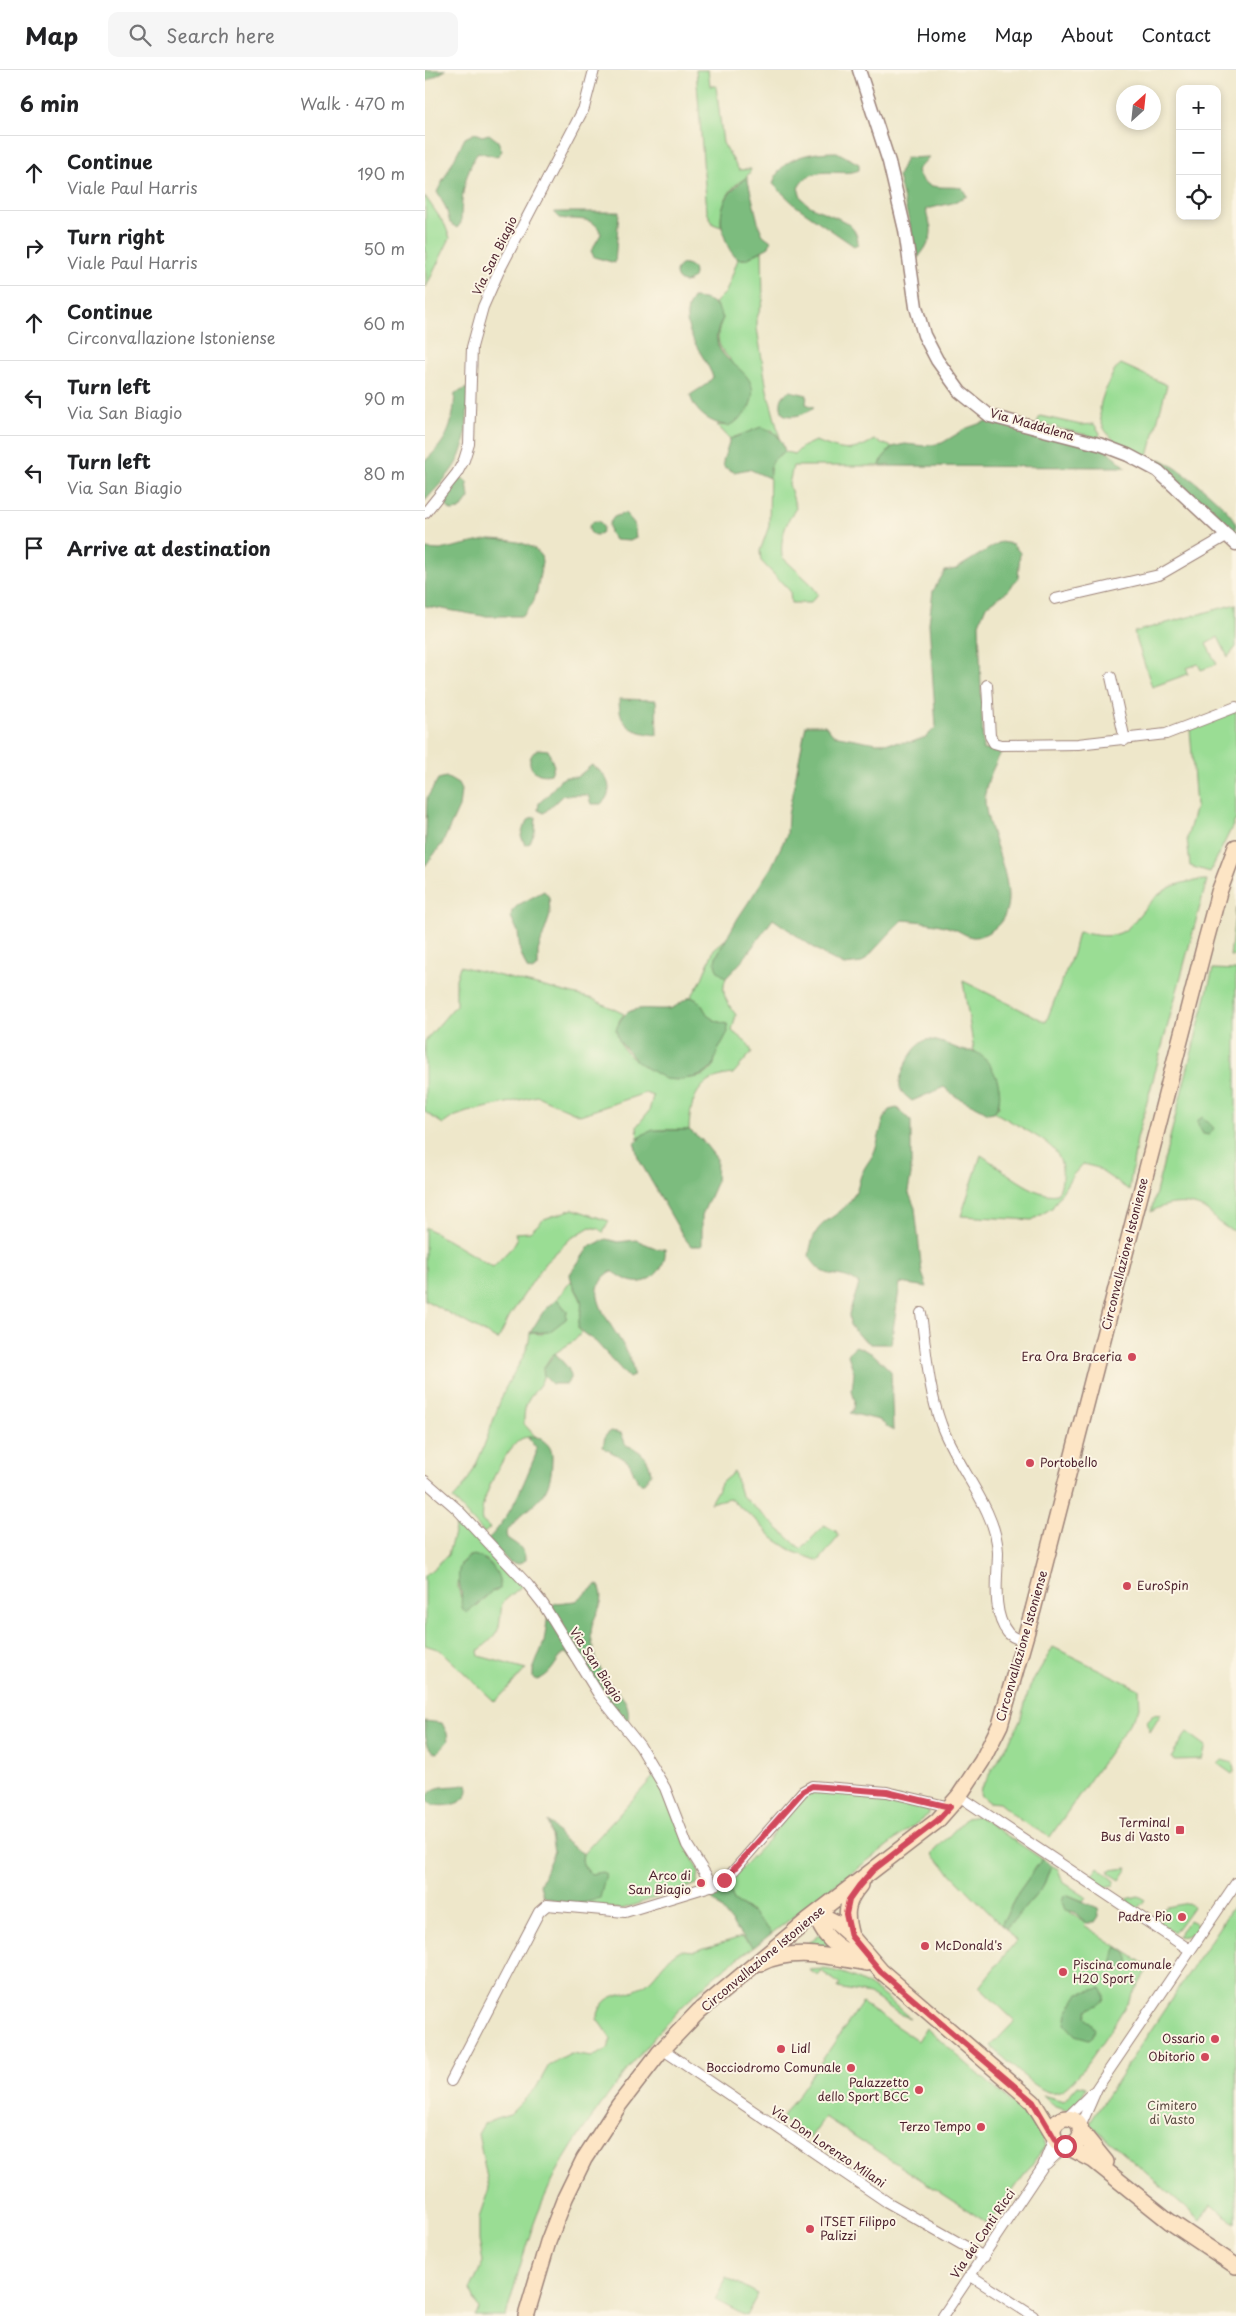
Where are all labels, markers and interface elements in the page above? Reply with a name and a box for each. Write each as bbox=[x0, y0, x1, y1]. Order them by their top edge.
search box bbox=[108, 12, 458, 57]
text: Map bbox=[25, 17, 78, 53]
icon: search bbox=[126, 21, 154, 49]
text: Search here bbox=[166, 21, 275, 49]
text: Home bbox=[916, 21, 966, 48]
text: Map bbox=[994, 21, 1033, 48]
text: About bbox=[1061, 21, 1113, 48]
text: Contact bbox=[1141, 21, 1211, 48]
north arrow bbox=[1116, 85, 1161, 130]
map controls bbox=[1176, 85, 1221, 220]
button: + bbox=[1176, 85, 1221, 130]
text: 6 min bbox=[20, 87, 79, 119]
text: Walk · 470 m bbox=[300, 91, 405, 115]
button: − bbox=[1176, 130, 1221, 175]
text: Continue bbox=[67, 147, 153, 175]
icon: ahead bbox=[20, 159, 48, 187]
text: 190 m bbox=[357, 161, 405, 185]
text: Viale Paul Harris bbox=[67, 175, 197, 199]
button: locate bbox=[1176, 175, 1221, 220]
street label: Via San Biagio bbox=[467, 213, 521, 298]
text: Turn right bbox=[67, 222, 165, 250]
icon: right bbox=[20, 234, 48, 262]
text: 50 m bbox=[364, 236, 405, 260]
text: Viale Paul Harris bbox=[67, 250, 197, 274]
text: Continue bbox=[67, 297, 153, 325]
icon: ahead bbox=[20, 309, 48, 337]
text: 60 m bbox=[363, 311, 405, 335]
text: Circonvallazione Istoniense bbox=[67, 325, 276, 349]
text: Turn left bbox=[67, 372, 151, 400]
icon: left bbox=[20, 384, 48, 412]
text: 90 m bbox=[364, 386, 405, 410]
text: Via San Biagio bbox=[67, 400, 182, 424]
street label: Via Maddalena bbox=[988, 403, 1077, 445]
text: Turn left bbox=[67, 447, 151, 475]
icon: left bbox=[20, 459, 48, 487]
text: 80 m bbox=[363, 461, 405, 485]
text: Via San Biagio bbox=[67, 475, 182, 499]
icon: arrive bbox=[20, 534, 48, 562]
text: Arrive at destination bbox=[67, 534, 271, 562]
street label: Circonvallazione Istoniense bbox=[1096, 1175, 1152, 1332]
place label: Era Ora Braceria bbox=[1021, 1347, 1122, 1365]
marker: Era Ora Braceria bbox=[1126, 1351, 1138, 1363]
place label: Portobello bbox=[1040, 1453, 1098, 1471]
marker: Portobello bbox=[1024, 1457, 1036, 1469]
street label: Circonvallazione Istoniense bbox=[991, 1568, 1051, 1723]
place label: EuroSpin bbox=[1137, 1576, 1189, 1594]
marker: EuroSpin bbox=[1121, 1580, 1133, 1592]
street label: Via San Biagio bbox=[566, 1623, 628, 1706]
place label: Terminal Bus di Vasto bbox=[1100, 1813, 1170, 1845]
marker: Terminal Bus di Vasto bbox=[1174, 1824, 1186, 1836]
place label: Arco di San Biagio bbox=[628, 1866, 691, 1898]
route end bbox=[713, 1869, 736, 1892]
marker: Arco di San Biagio bbox=[695, 1877, 707, 1889]
street label: Circonvallazione Istoniense bbox=[697, 1901, 828, 2015]
place label: Padre Pio bbox=[1118, 1907, 1172, 1925]
marker: Padre Pio bbox=[1176, 1911, 1188, 1923]
place label: McDonald's bbox=[935, 1936, 1003, 1954]
marker: McDonald's bbox=[919, 1940, 931, 1952]
place label: Piscina comunale H20 Sport bbox=[1073, 1955, 1172, 1987]
marker: Piscina comunale H20 Sport bbox=[1057, 1966, 1069, 1978]
place label: Ossario bbox=[1162, 2029, 1205, 2047]
marker: Ossario bbox=[1209, 2033, 1221, 2045]
place label: Lidl bbox=[791, 2039, 811, 2057]
marker: Lidl bbox=[775, 2043, 787, 2055]
place label: Obitorio bbox=[1148, 2047, 1195, 2065]
marker: Obitorio bbox=[1199, 2051, 1211, 2063]
place label: Bocciodromo Comunale bbox=[706, 2058, 841, 2076]
marker: Bocciodromo Comunale bbox=[845, 2062, 857, 2074]
place label: Palazzetto dello Sport BCC bbox=[818, 2073, 909, 2105]
marker: Palazzetto dello Sport BCC bbox=[913, 2084, 925, 2096]
park label: Cimitero di Vasto bbox=[1147, 2096, 1197, 2128]
street label: Via Don Lorenzo Milani bbox=[767, 2101, 890, 2192]
place label: Terzo Tempo bbox=[899, 2117, 971, 2135]
marker: Terzo Tempo bbox=[975, 2121, 987, 2133]
route start bbox=[1054, 2135, 1077, 2158]
street label: Via dei Conti Ricci bbox=[945, 2185, 1019, 2282]
place label: ITSET Filippo Palizzi bbox=[820, 2212, 896, 2244]
marker: ITSET Filippo Palizzi bbox=[804, 2223, 816, 2235]

